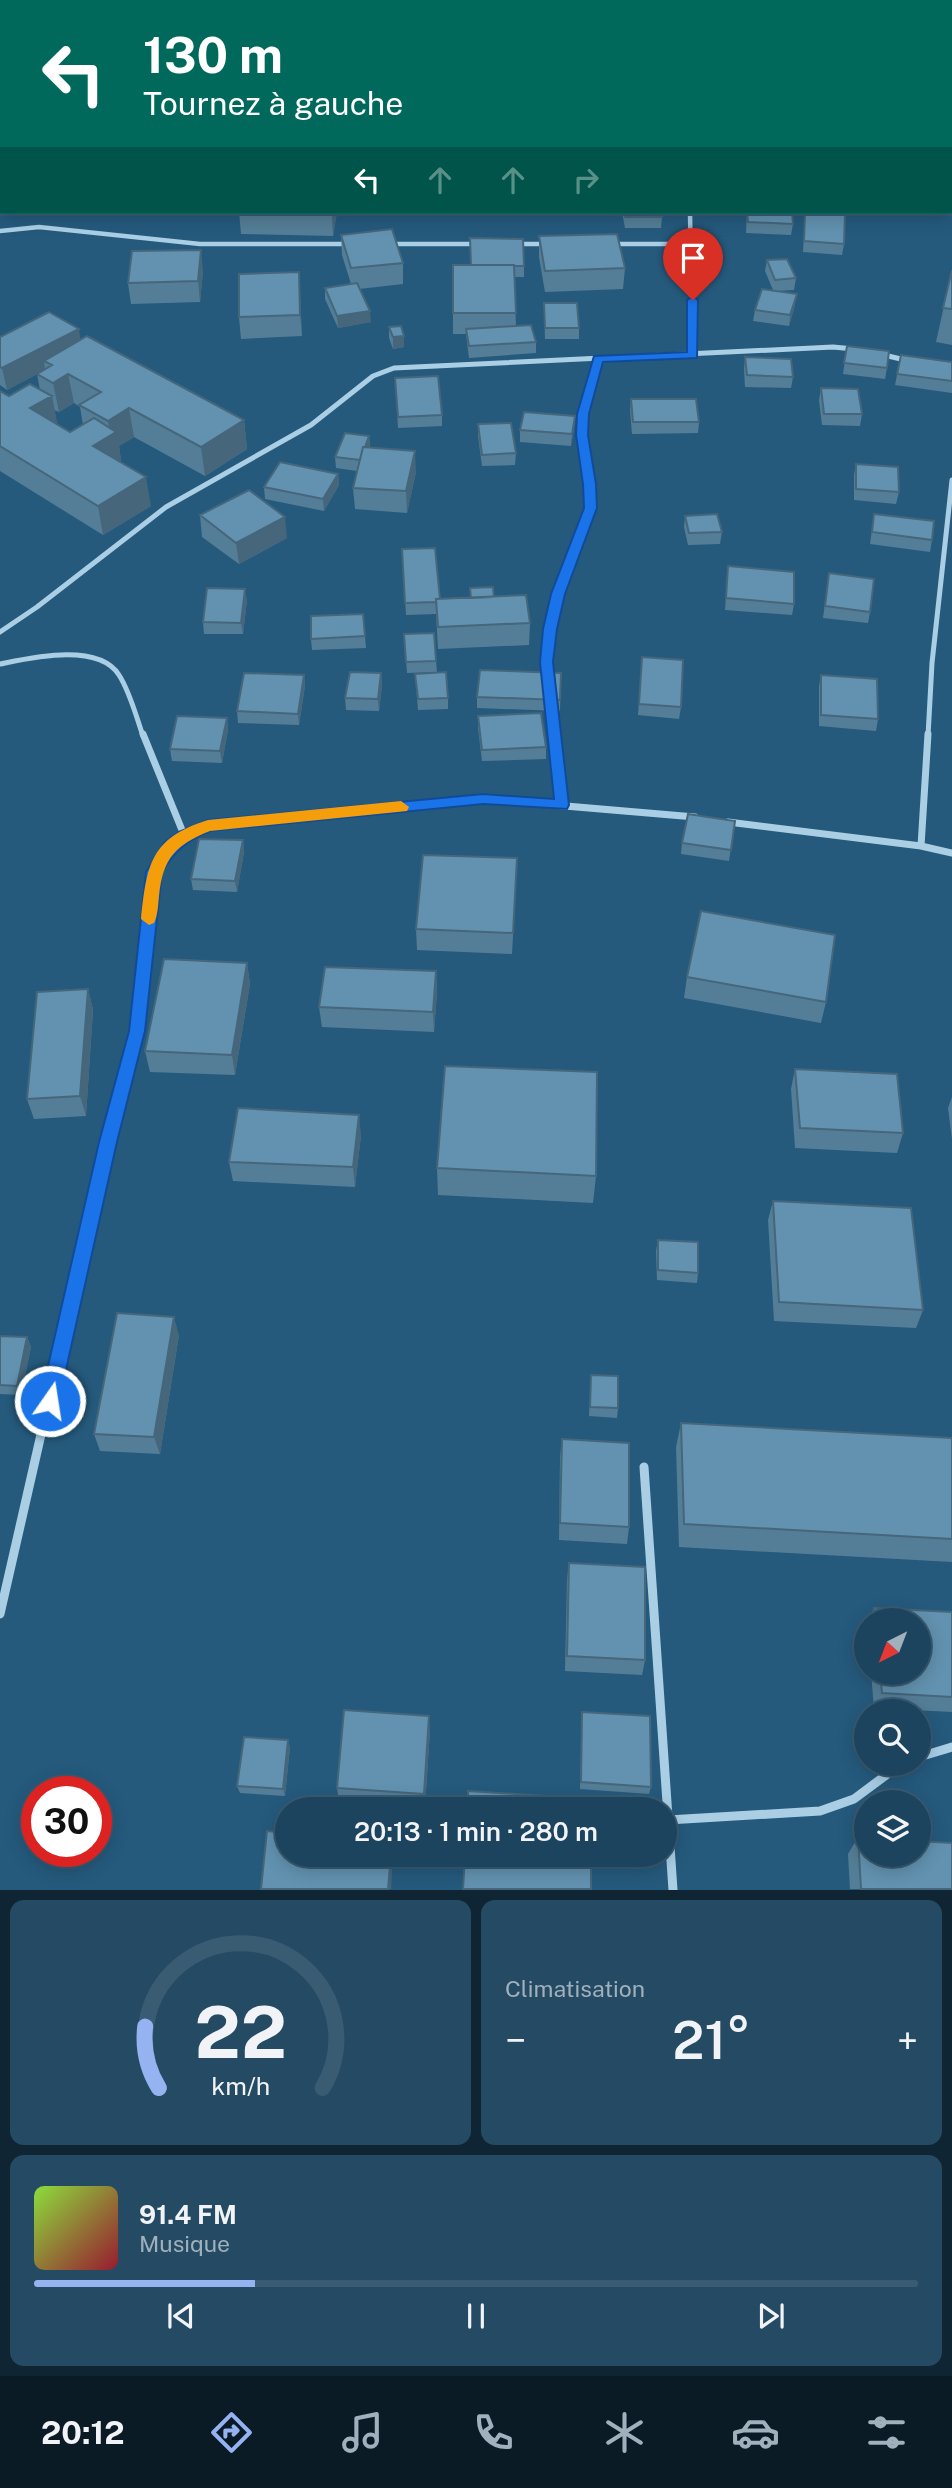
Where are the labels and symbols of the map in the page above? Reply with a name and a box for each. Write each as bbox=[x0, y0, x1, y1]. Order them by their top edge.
pin bbox=[663, 228, 723, 300]
position arrow bbox=[13, 1364, 87, 1438]
north arrow bbox=[854, 1608, 931, 1685]
speed limit sign: 30 bbox=[21, 1776, 112, 1867]

